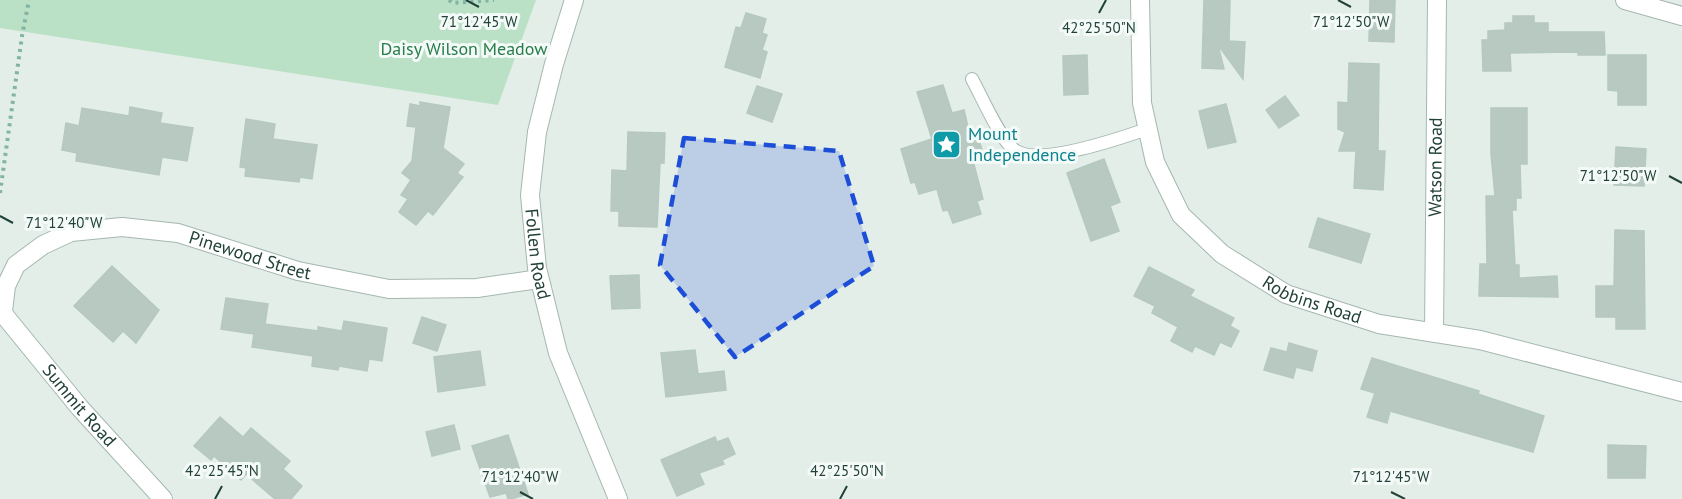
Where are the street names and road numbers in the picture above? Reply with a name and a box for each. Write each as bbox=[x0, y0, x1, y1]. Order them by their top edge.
street label: Watson Road bbox=[1423, 117, 1447, 217]
street label: Follen Road bbox=[520, 208, 556, 302]
street label: Pinewood Street bbox=[186, 225, 313, 284]
street label: Robbins Road bbox=[1258, 270, 1364, 329]
street label: Summit Road bbox=[38, 359, 122, 451]

